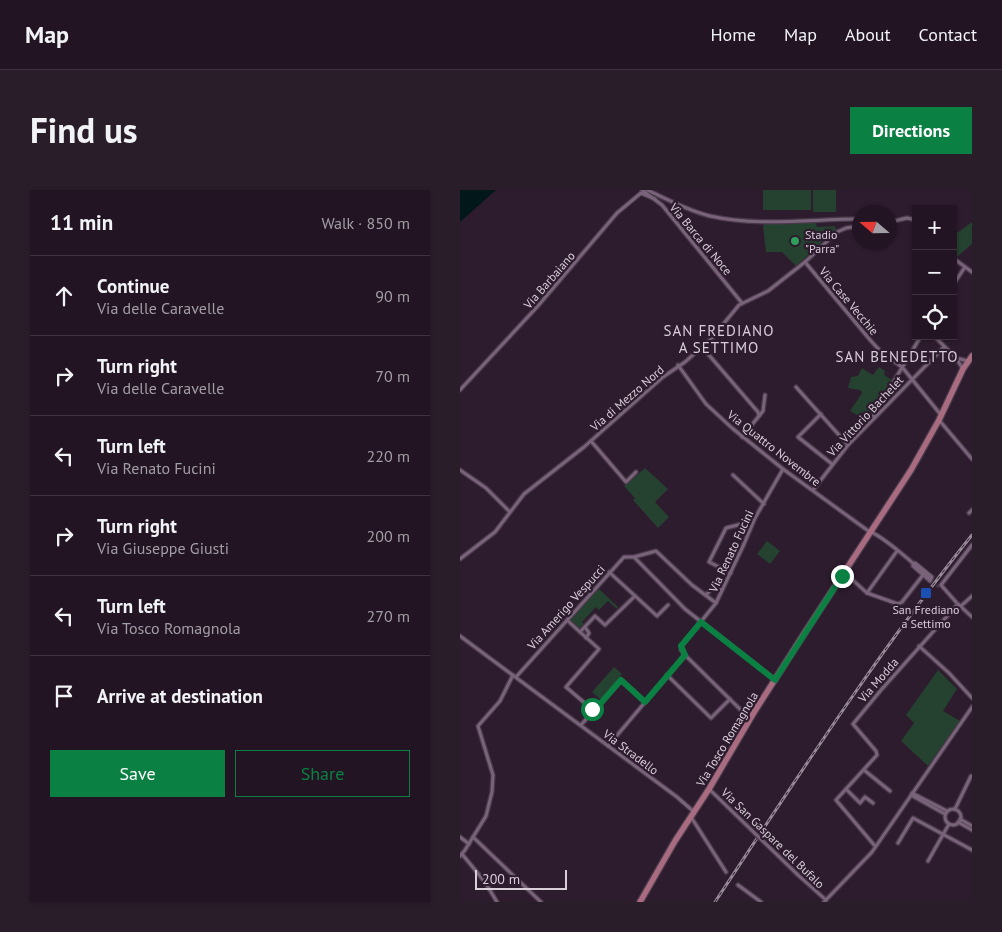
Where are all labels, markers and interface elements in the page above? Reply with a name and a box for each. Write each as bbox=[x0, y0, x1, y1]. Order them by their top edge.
text: Map bbox=[25, 19, 69, 50]
text: Home bbox=[710, 23, 756, 46]
text: Map bbox=[784, 23, 817, 46]
text: About bbox=[845, 23, 891, 46]
text: Contact bbox=[919, 23, 977, 46]
text: Find us bbox=[30, 107, 138, 153]
button: Directions bbox=[850, 107, 972, 154]
street label: Via Barca di Noce bbox=[666, 199, 735, 278]
north arrow bbox=[852, 205, 897, 250]
map controls bbox=[912, 205, 957, 340]
button: + bbox=[912, 205, 957, 250]
text: 11 min bbox=[50, 209, 113, 236]
text: Walk · 850 m bbox=[321, 213, 410, 233]
place label: Stadio "Parra" bbox=[805, 227, 839, 256]
marker: Stadio "Parra" bbox=[789, 235, 801, 247]
street label: Via Barbaiano bbox=[519, 248, 578, 312]
button: − bbox=[912, 250, 957, 295]
street label: Via Case Vecchie bbox=[816, 263, 882, 338]
text: Continue bbox=[97, 274, 169, 298]
icon: ahead bbox=[50, 282, 78, 310]
text: 90 m bbox=[375, 286, 410, 306]
button: locate bbox=[912, 295, 957, 340]
text: Via delle Caravelle bbox=[97, 298, 224, 318]
district label: SAN FREDIANO A SETTIMO bbox=[664, 321, 774, 357]
district label: SAN BENEDETTO bbox=[835, 347, 959, 366]
text: Turn right bbox=[97, 354, 177, 378]
icon: right bbox=[50, 362, 78, 390]
street label: Via di Mezzo Nord bbox=[586, 362, 667, 435]
text: 70 m bbox=[375, 366, 410, 386]
street label: Via Vittorio Bachelet bbox=[823, 373, 906, 460]
text: Via delle Caravelle bbox=[97, 378, 224, 398]
street label: Via Quattro Novembre bbox=[724, 406, 824, 489]
text: Turn left bbox=[97, 434, 166, 458]
icon: left bbox=[50, 442, 78, 470]
text: 220 m bbox=[367, 446, 410, 466]
text: Via Renato Fucini bbox=[97, 458, 216, 478]
street label: Via Renato Fucini bbox=[705, 507, 757, 595]
text: Turn right bbox=[97, 514, 177, 538]
icon: right bbox=[50, 522, 78, 550]
text: 200 m bbox=[367, 526, 410, 546]
text: Via Giuseppe Giusti bbox=[97, 538, 229, 558]
street label: Via Amerigo Vespucci bbox=[523, 562, 608, 653]
route end bbox=[831, 565, 854, 588]
marker: San Frediano a Settimo bbox=[919, 586, 933, 600]
text: Turn left bbox=[97, 594, 166, 618]
icon: left bbox=[50, 602, 78, 630]
place label: San Frediano a Settimo bbox=[892, 602, 960, 631]
text: 270 m bbox=[367, 606, 410, 626]
text: Via Tosco Romagnola bbox=[97, 618, 241, 638]
street label: Via Modda bbox=[854, 655, 901, 706]
icon: arrive bbox=[50, 682, 78, 710]
text: Arrive at destination bbox=[97, 684, 263, 708]
street label: Via Tosco Romagnola bbox=[692, 689, 761, 790]
route start bbox=[581, 698, 604, 721]
street label: Via Stradello bbox=[599, 726, 662, 778]
button: Save bbox=[50, 750, 225, 797]
button: Share bbox=[235, 750, 410, 797]
street label: Via San Gaspare del Bufalo bbox=[717, 784, 828, 891]
scale bar bbox=[475, 867, 568, 890]
text: 200 m bbox=[482, 870, 520, 888]

